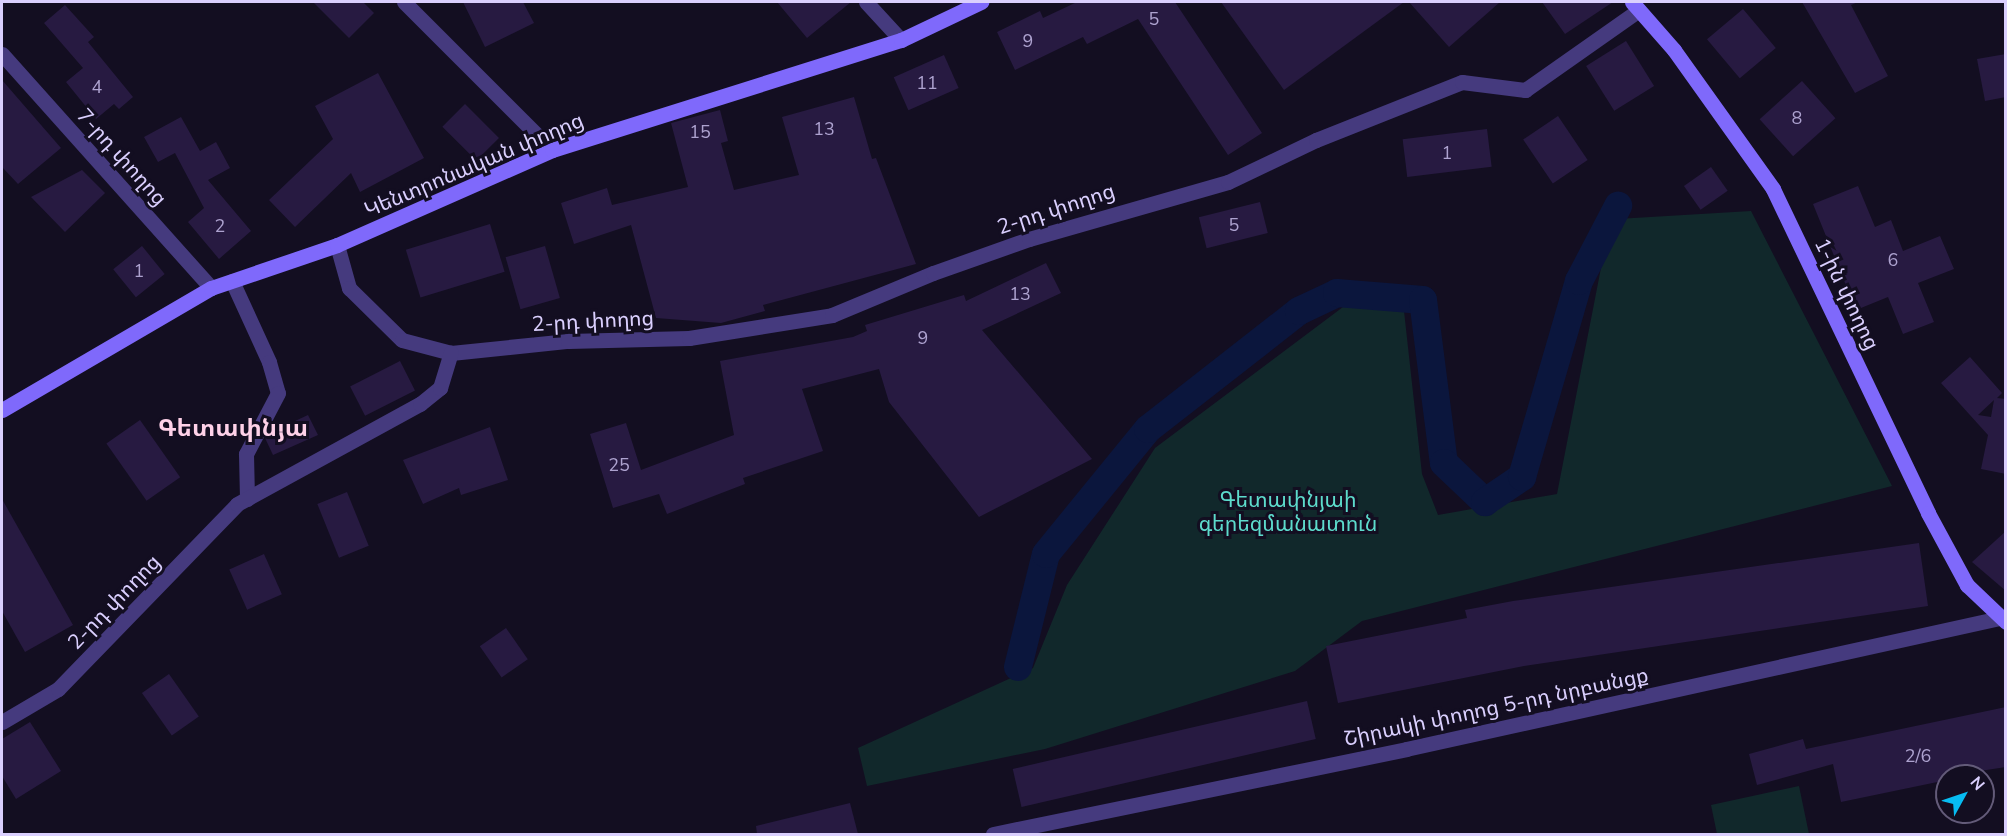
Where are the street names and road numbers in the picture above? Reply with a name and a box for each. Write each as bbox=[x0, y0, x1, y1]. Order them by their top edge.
street label: 7-րդ փողոց bbox=[72, 103, 172, 211]
street label: Կենտրոնական փողոց bbox=[361, 107, 587, 223]
street label: 2-րդ փողոց bbox=[994, 178, 1118, 240]
street label: 1-ին փողոց bbox=[1809, 234, 1885, 354]
street label: 2-րդ փողոց bbox=[531, 305, 655, 337]
street label: 2-րդ փողոց bbox=[63, 549, 165, 655]
street label: Շիրակի փողոց 5-րդ նրբանցք bbox=[1341, 662, 1651, 752]

